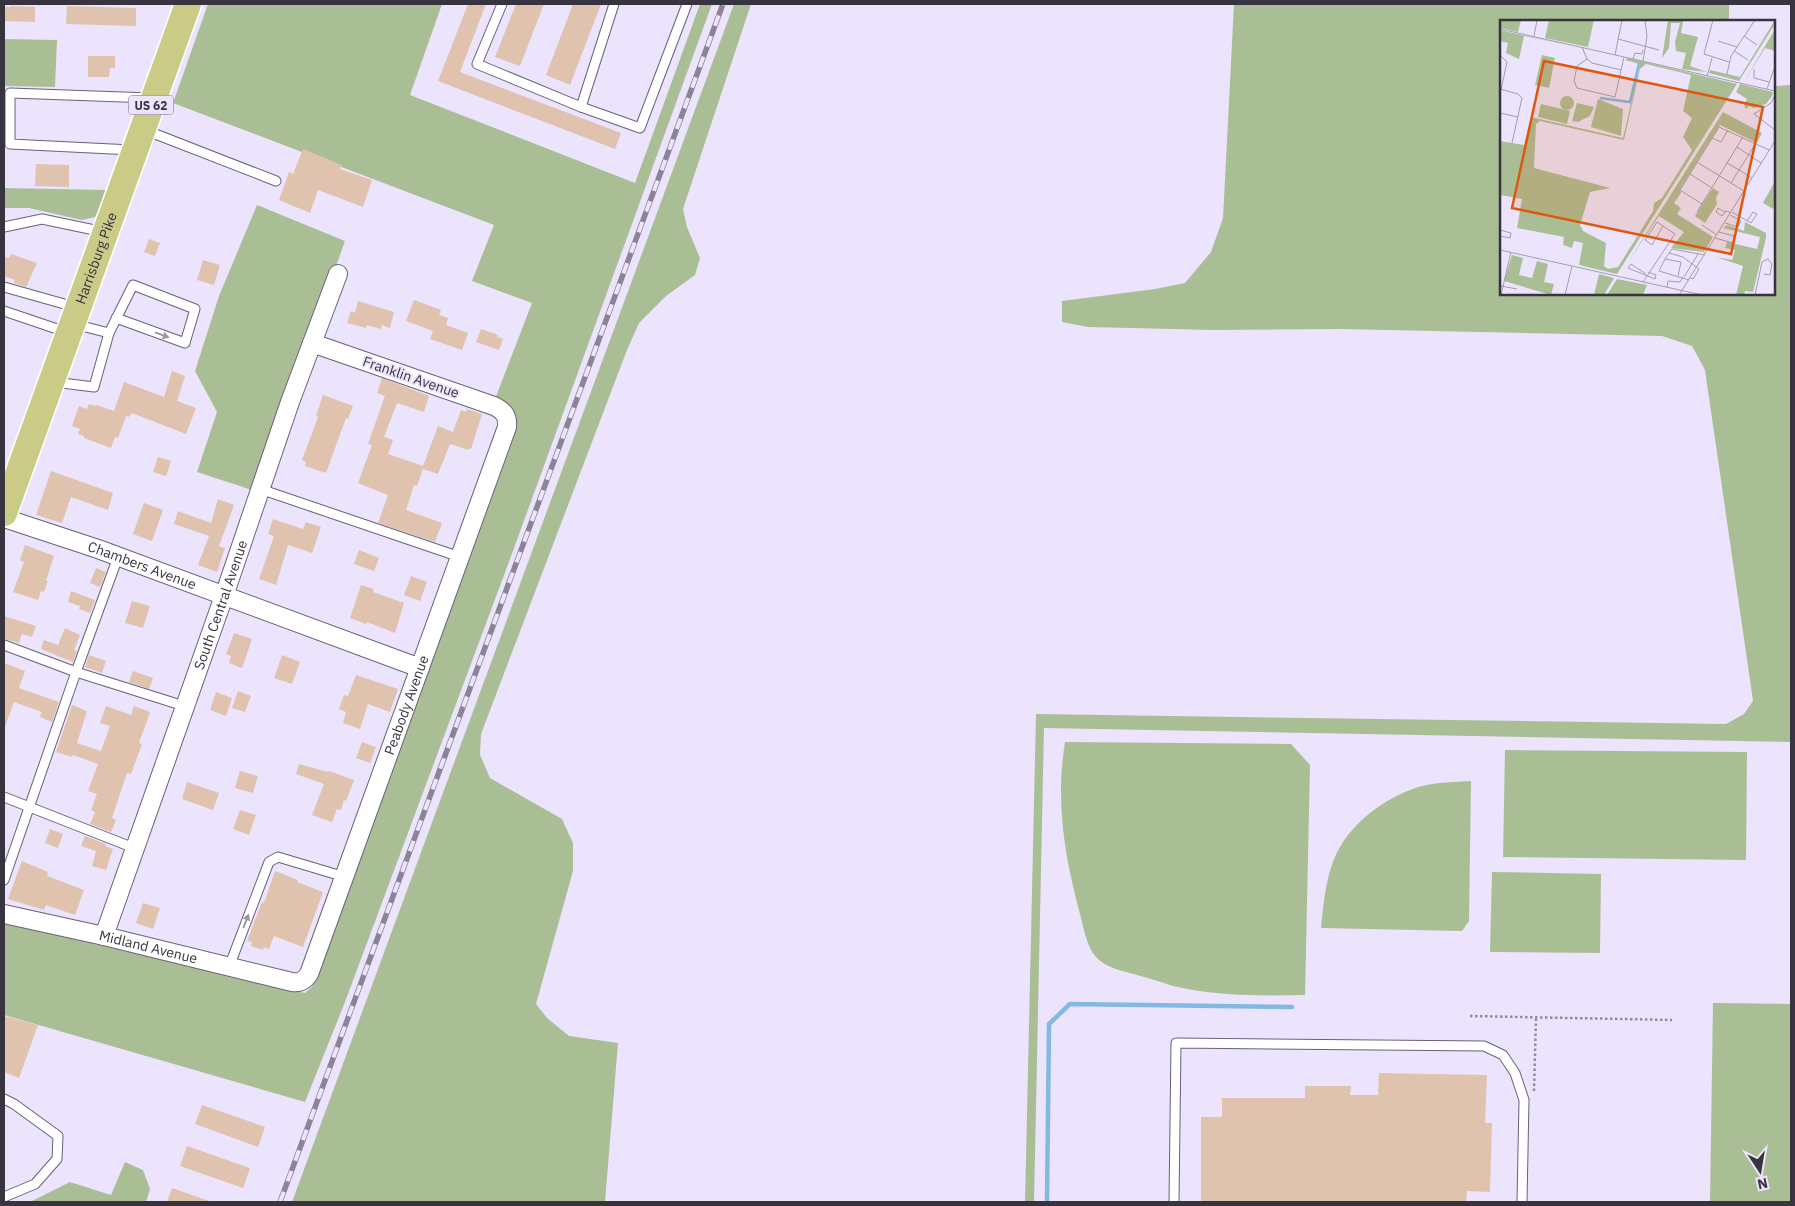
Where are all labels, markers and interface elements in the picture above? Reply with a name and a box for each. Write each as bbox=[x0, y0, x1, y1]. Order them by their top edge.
inset map bbox=[1500, 20, 1775, 295]
road number: US 62 bbox=[128, 96, 174, 114]
street label: Harrisburg Pike bbox=[71, 209, 121, 307]
one-way arrow bbox=[155, 331, 170, 339]
street label: Franklin Avenue bbox=[360, 352, 462, 402]
street label: Chambers Avenue bbox=[86, 537, 199, 594]
street label: South Central Avenue bbox=[190, 538, 251, 672]
street label: Peabody Avenue bbox=[380, 653, 433, 757]
one-way arrow bbox=[243, 914, 250, 929]
street label: Midland Avenue bbox=[97, 926, 200, 968]
north arrow bbox=[1735, 1146, 1785, 1196]
text: N bbox=[1756, 1174, 1770, 1194]

